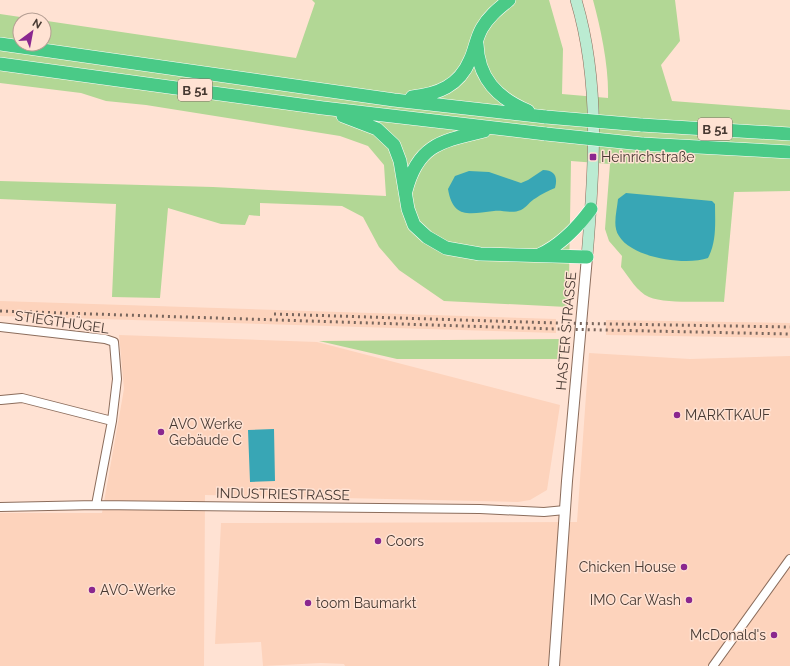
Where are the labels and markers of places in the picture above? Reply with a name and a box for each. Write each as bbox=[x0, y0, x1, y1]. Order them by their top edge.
place label: Heinrichstraße bbox=[601, 149, 694, 165]
marker: Heinrichstraße bbox=[588, 152, 598, 162]
place label: MARKTKAUF bbox=[685, 407, 770, 423]
marker: MARKTKAUF bbox=[672, 410, 682, 420]
place label: AVO Werke Gebäude C bbox=[169, 416, 242, 448]
marker: AVO Werke Gebäude C bbox=[156, 427, 166, 437]
place label: Coors bbox=[386, 533, 424, 549]
marker: Coors bbox=[373, 536, 383, 546]
place label: Chicken House bbox=[579, 559, 676, 575]
marker: Chicken House bbox=[679, 562, 689, 572]
place label: AVO-Werke bbox=[100, 582, 176, 598]
marker: AVO-Werke bbox=[87, 585, 97, 595]
place label: IMO Car Wash bbox=[590, 592, 681, 608]
place label: toom Baumarkt bbox=[316, 595, 417, 611]
marker: IMO Car Wash bbox=[684, 595, 694, 605]
marker: toom Baumarkt bbox=[303, 598, 313, 608]
place label: McDonald's bbox=[690, 627, 766, 643]
marker: McDonald's bbox=[769, 630, 779, 640]

